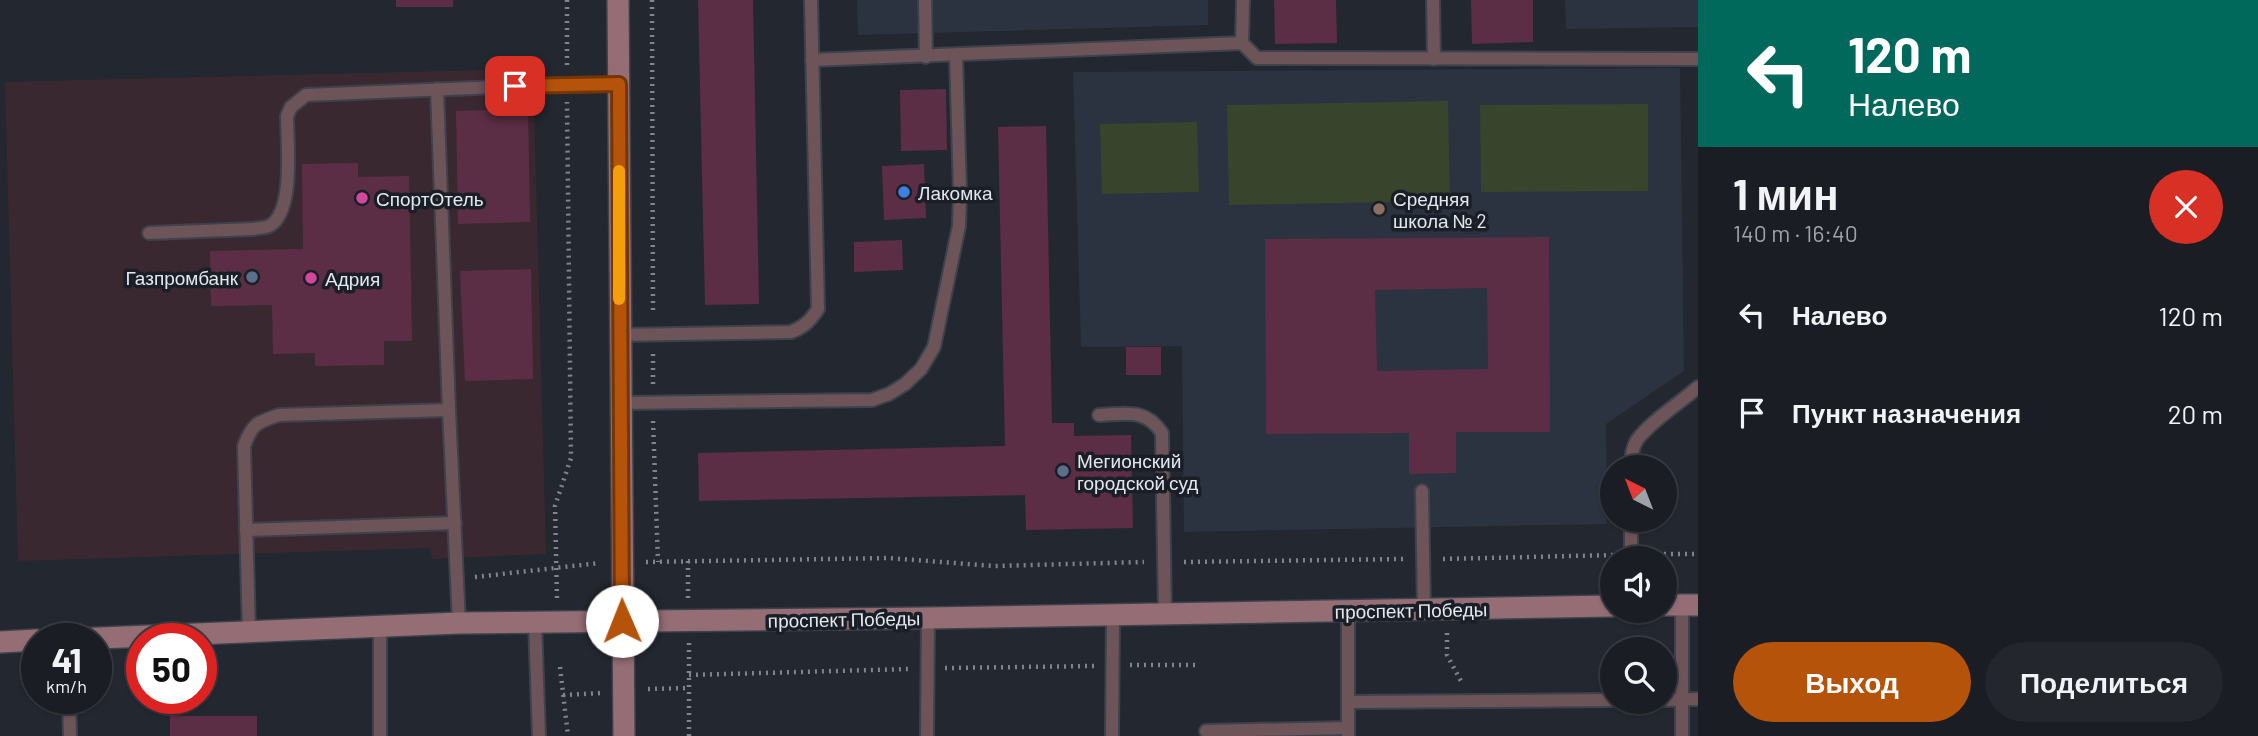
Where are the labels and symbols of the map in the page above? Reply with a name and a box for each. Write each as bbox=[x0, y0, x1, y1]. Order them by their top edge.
pin bbox=[485, 56, 545, 116]
place label: Лакомка bbox=[918, 181, 993, 204]
marker: Лакомка bbox=[896, 184, 912, 200]
place label: СпортОтель bbox=[376, 187, 484, 210]
place label: Средняя школа № 2 bbox=[1393, 187, 1487, 232]
marker: СпортОтель bbox=[354, 190, 370, 206]
marker: Средняя школа № 2 bbox=[1371, 201, 1387, 217]
place label: Газпромбанк bbox=[126, 266, 239, 289]
place label: Адрия bbox=[325, 267, 380, 290]
marker: Газпромбанк bbox=[244, 269, 260, 285]
marker: Адрия bbox=[303, 270, 319, 286]
place label: Мегионский городской суд bbox=[1077, 449, 1198, 494]
north arrow bbox=[1600, 455, 1676, 532]
marker: Мегионский городской суд bbox=[1055, 463, 1071, 479]
position arrow bbox=[585, 584, 659, 658]
street label: проспект Победы bbox=[1335, 597, 1487, 623]
street label: проспект Победы bbox=[768, 606, 920, 632]
speed limit sign: 50 bbox=[126, 623, 217, 714]

